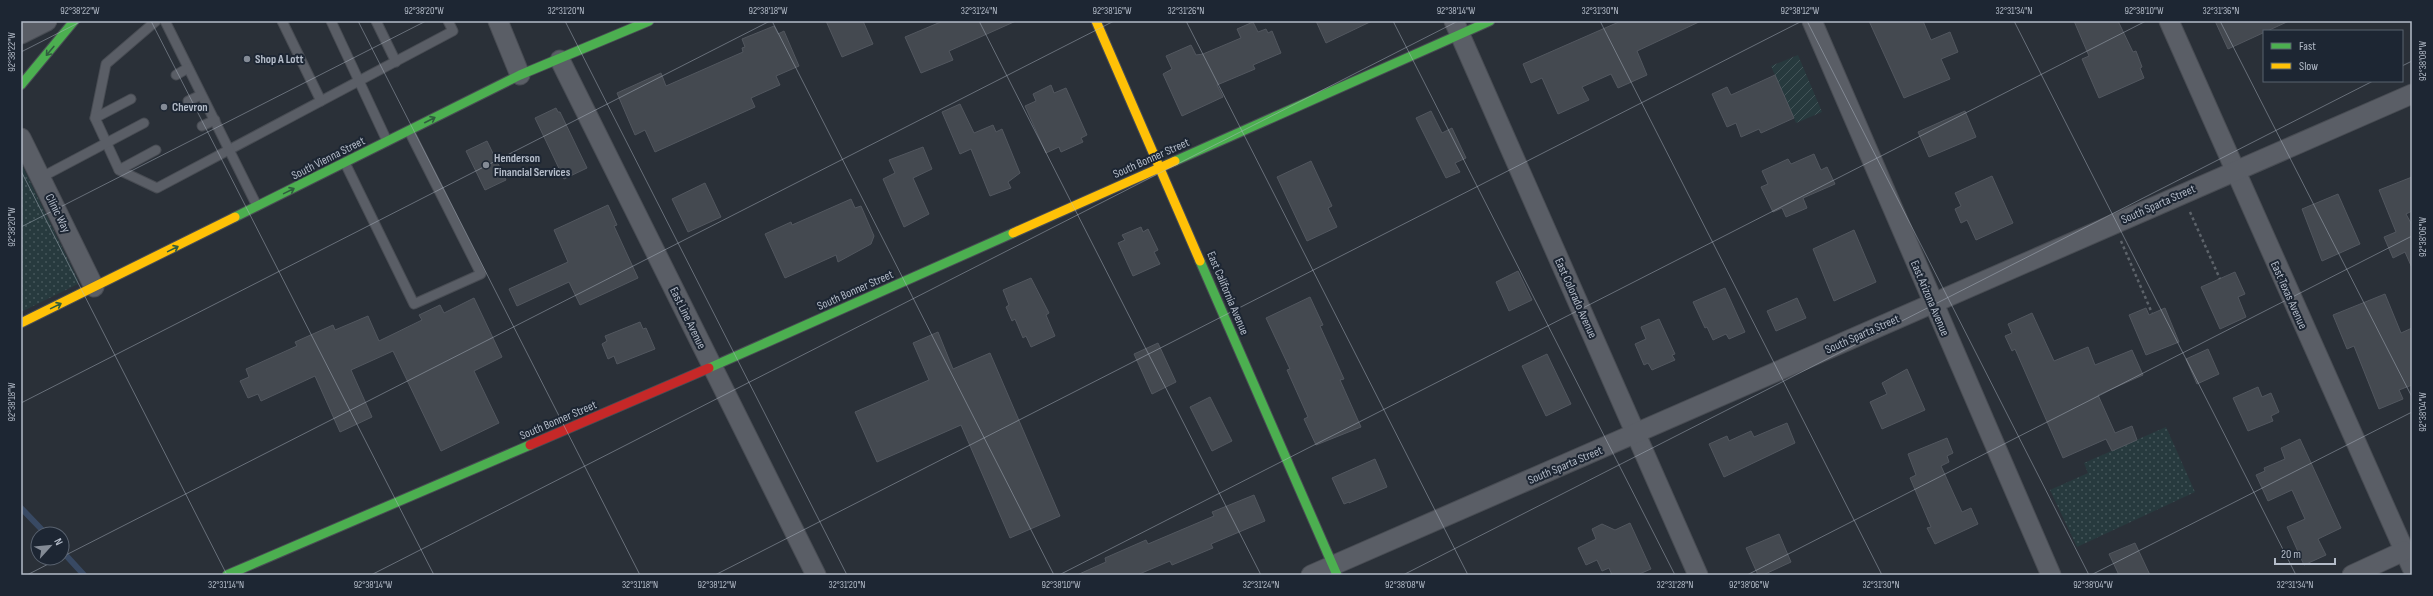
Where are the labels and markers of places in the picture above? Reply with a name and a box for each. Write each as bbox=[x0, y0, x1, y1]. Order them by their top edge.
place label: Shop A Lott bbox=[255, 52, 303, 67]
marker: Shop A Lott bbox=[242, 54, 252, 64]
place label: Chevron bbox=[172, 100, 208, 115]
marker: Chevron bbox=[159, 102, 169, 112]
place label: Henderson Financial Services bbox=[494, 151, 571, 180]
marker: Henderson Financial Services bbox=[481, 160, 491, 170]

